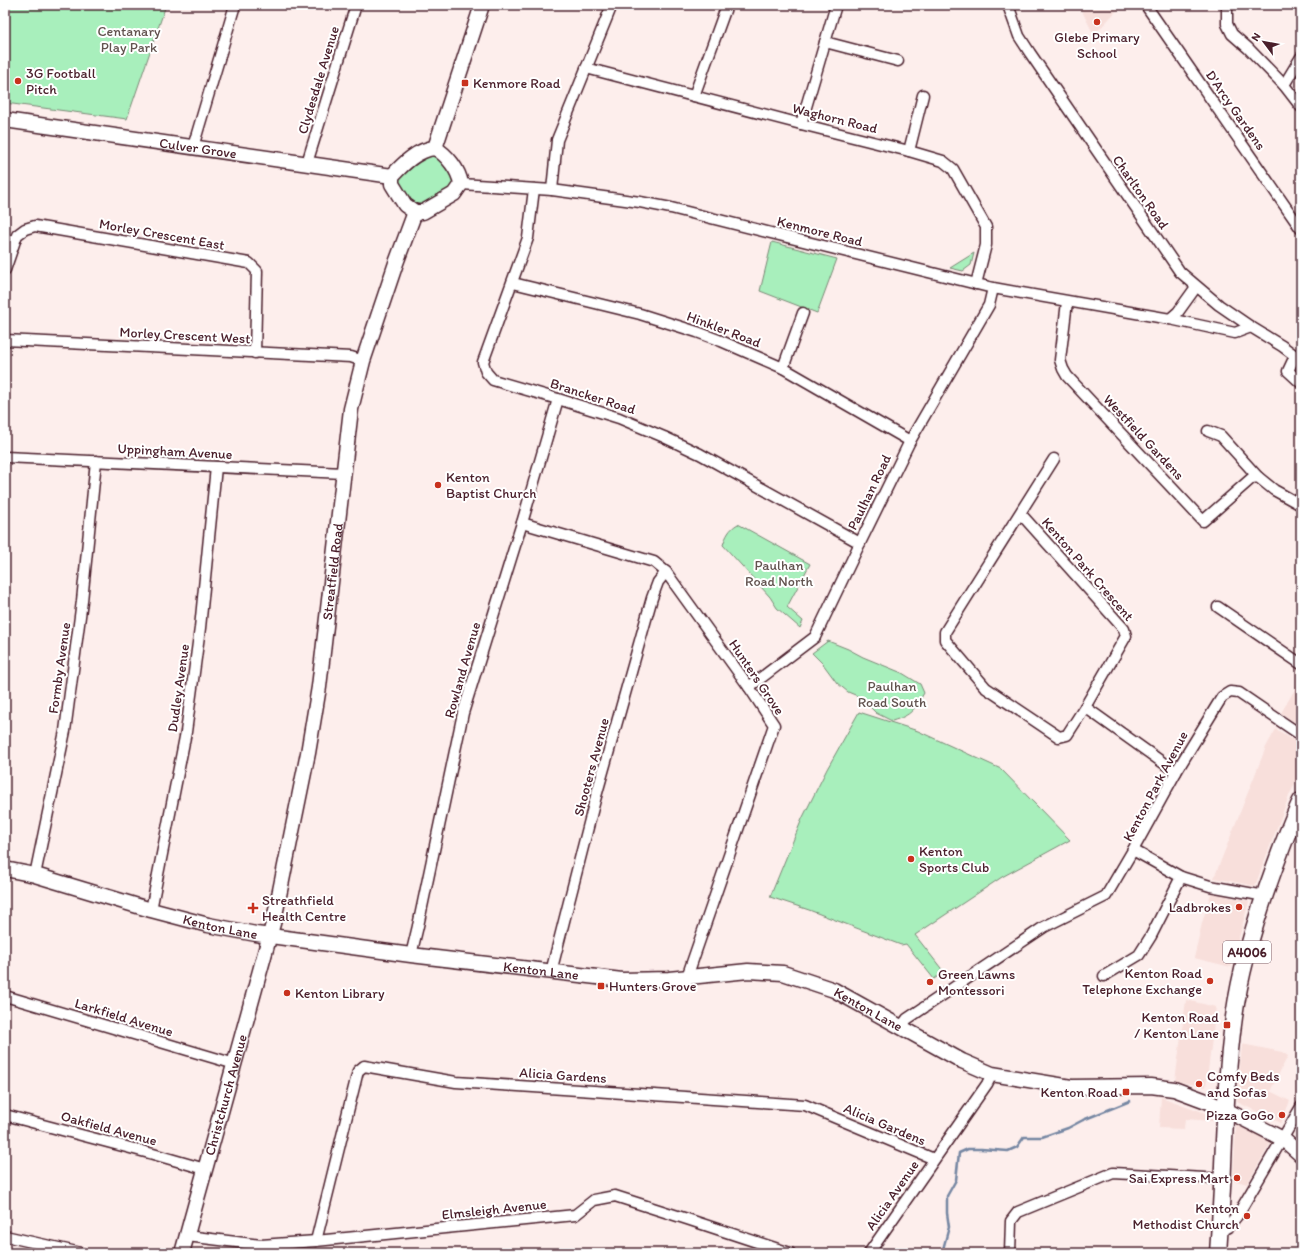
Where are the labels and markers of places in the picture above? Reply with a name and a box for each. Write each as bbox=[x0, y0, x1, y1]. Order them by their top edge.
marker: Glebe Primary School bbox=[1092, 17, 1102, 27]
place label: Glebe Primary School bbox=[1054, 29, 1140, 62]
place label: 3G Football Pitch bbox=[26, 65, 96, 98]
place label: Kenmore Road bbox=[473, 75, 561, 92]
marker: 3G Football Pitch bbox=[13, 76, 23, 86]
marker: Kenmore Road bbox=[460, 78, 470, 88]
place label: Kenton Baptist Church bbox=[446, 469, 537, 502]
marker: Kenton Baptist Church bbox=[433, 480, 443, 490]
place label: Kenton Sports Club bbox=[919, 843, 989, 876]
marker: Kenton Sports Club bbox=[906, 854, 916, 864]
place label: Streathfield Health Centre bbox=[262, 892, 347, 925]
place label: Ladbrokes bbox=[1169, 899, 1231, 916]
marker: Streathfield Health Centre bbox=[247, 902, 259, 914]
marker: Ladbrokes bbox=[1234, 902, 1244, 912]
place label: Kenton Road Telephone Exchange bbox=[1082, 965, 1202, 998]
place label: Green Lawns Montessori bbox=[938, 966, 1015, 999]
marker: Kenton Road Telephone Exchange bbox=[1205, 976, 1215, 986]
marker: Green Lawns Montessori bbox=[925, 977, 935, 987]
place label: Hunters Grove bbox=[609, 978, 697, 995]
marker: Hunters Grove bbox=[596, 981, 606, 991]
place label: Kenton Library bbox=[295, 985, 385, 1002]
marker: Kenton Library bbox=[282, 988, 292, 998]
place label: Kenton Road / Kenton Lane bbox=[1134, 1009, 1219, 1042]
marker: Kenton Road / Kenton Lane bbox=[1222, 1020, 1232, 1030]
place label: Comfy Beds and Sofas bbox=[1207, 1068, 1279, 1101]
marker: Comfy Beds and Sofas bbox=[1194, 1079, 1204, 1089]
place label: Kenton Road bbox=[1041, 1084, 1118, 1101]
marker: Kenton Road bbox=[1121, 1087, 1131, 1097]
place label: Pizza GoGo bbox=[1206, 1107, 1274, 1124]
marker: Pizza GoGo bbox=[1277, 1110, 1287, 1120]
place label: Sai Express Mart bbox=[1129, 1170, 1229, 1187]
marker: Sai Express Mart bbox=[1232, 1173, 1242, 1183]
place label: Kenton Methodist Church bbox=[1132, 1200, 1240, 1233]
marker: Kenton Methodist Church bbox=[1242, 1211, 1252, 1221]

